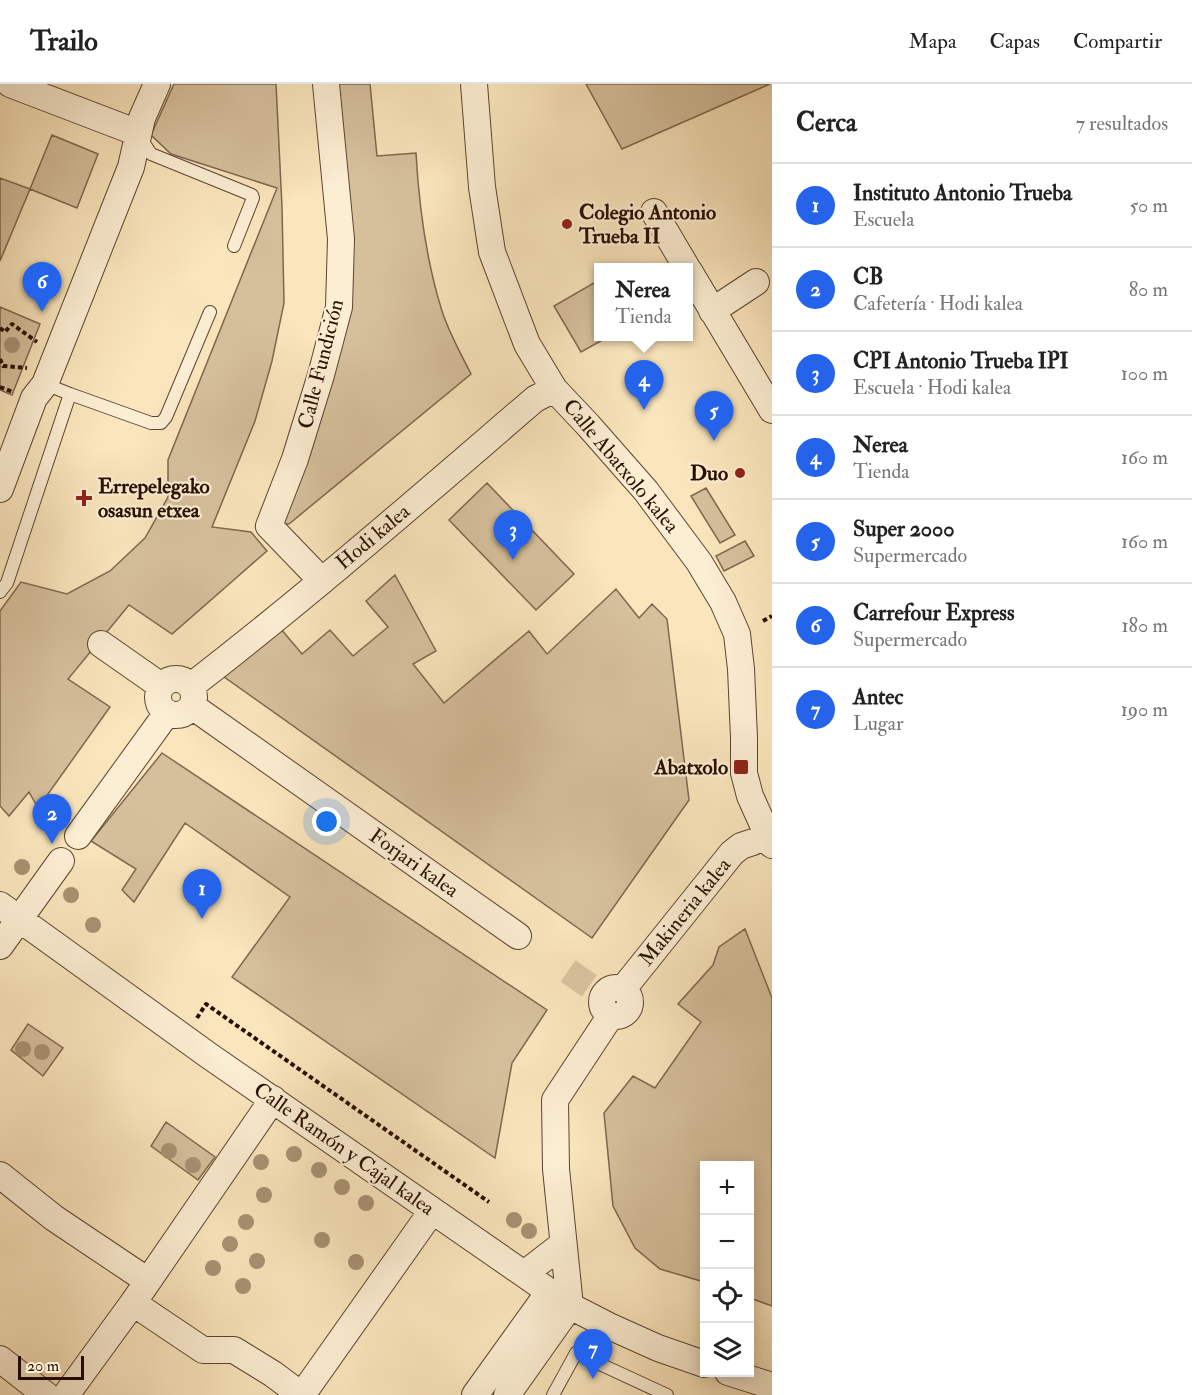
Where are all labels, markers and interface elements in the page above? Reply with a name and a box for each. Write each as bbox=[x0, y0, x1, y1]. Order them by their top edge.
text: Trailo bbox=[30, 24, 98, 59]
text: Mapa bbox=[909, 28, 957, 55]
text: Capas bbox=[990, 28, 1040, 55]
text: Compartir bbox=[1073, 28, 1162, 55]
text: Cerca bbox=[796, 107, 857, 139]
text: 7 resultados bbox=[1076, 111, 1168, 136]
text: Instituto Antonio Trueba bbox=[853, 179, 1072, 207]
text: 1 bbox=[812, 193, 819, 218]
text: 50 m bbox=[1129, 193, 1168, 218]
place label: Colegio Antonio Trueba II bbox=[578, 199, 716, 250]
text: Escuela bbox=[853, 207, 914, 232]
marker: Colegio Antonio Trueba II bbox=[560, 217, 574, 231]
pin: 6 bbox=[22, 262, 62, 312]
popup bbox=[594, 263, 693, 341]
text: CB bbox=[853, 263, 884, 291]
text: Nerea bbox=[615, 276, 670, 304]
text: 2 bbox=[810, 277, 821, 302]
text: 80 m bbox=[1129, 277, 1168, 302]
text: Cafetería · Hodi kalea bbox=[853, 291, 1023, 316]
street label: Calle Fundición bbox=[292, 296, 350, 432]
text: Tienda bbox=[615, 304, 672, 329]
text: CPI Antonio Trueba IPI bbox=[853, 347, 1068, 375]
pin: 4 bbox=[624, 360, 664, 410]
text: 3 bbox=[812, 361, 819, 386]
text: 100 m bbox=[1121, 361, 1168, 386]
text: Escuela · Hodi kalea bbox=[853, 375, 1011, 400]
pin: 5 bbox=[694, 392, 734, 441]
street label: Calle Abatxolo kalea bbox=[557, 393, 685, 539]
text: Nerea bbox=[853, 431, 908, 459]
text: 4 bbox=[810, 445, 821, 470]
text: 160 m bbox=[1121, 445, 1168, 470]
text: Tienda bbox=[853, 459, 910, 484]
place label: Duo bbox=[690, 460, 728, 487]
marker: Duo bbox=[733, 466, 747, 480]
place label: Errepelegako osasun etxea bbox=[98, 473, 210, 524]
marker: Errepelegako osasun etxea bbox=[75, 489, 93, 507]
street label: Hodi kalea bbox=[330, 498, 416, 576]
pin: 3 bbox=[494, 510, 532, 560]
text: Super 2000 bbox=[853, 515, 955, 543]
text: 5 bbox=[811, 529, 820, 554]
text: 160 m bbox=[1121, 529, 1168, 554]
text: Supermercado bbox=[853, 543, 967, 568]
text: Carrefour Express bbox=[853, 599, 1014, 627]
text: 6 bbox=[810, 613, 821, 638]
text: 180 m bbox=[1121, 613, 1168, 638]
text: Supermercado bbox=[853, 627, 967, 652]
text: Antec bbox=[853, 683, 903, 711]
text: 7 bbox=[811, 697, 820, 722]
text: 190 m bbox=[1121, 697, 1168, 722]
text: Lugar bbox=[853, 711, 903, 736]
place label: Abatxolo bbox=[653, 754, 728, 781]
marker: Abatxolo bbox=[732, 758, 750, 776]
pin: 2 bbox=[32, 794, 72, 844]
your location bbox=[312, 807, 341, 836]
street label: Forjari kalea bbox=[364, 822, 464, 904]
street label: Makineria kalea bbox=[633, 852, 737, 972]
pin: 1 bbox=[182, 870, 222, 919]
street label: Calle Ramón y Cajal kalea bbox=[248, 1076, 440, 1222]
map controls bbox=[700, 1161, 754, 1377]
button: + bbox=[700, 1161, 754, 1215]
button: − bbox=[700, 1215, 754, 1269]
button: locate bbox=[700, 1269, 754, 1323]
button: layers bbox=[700, 1323, 754, 1377]
pin: 7 bbox=[574, 1330, 612, 1379]
scale bar bbox=[18, 1353, 84, 1380]
text: 20 m bbox=[27, 1356, 59, 1376]

